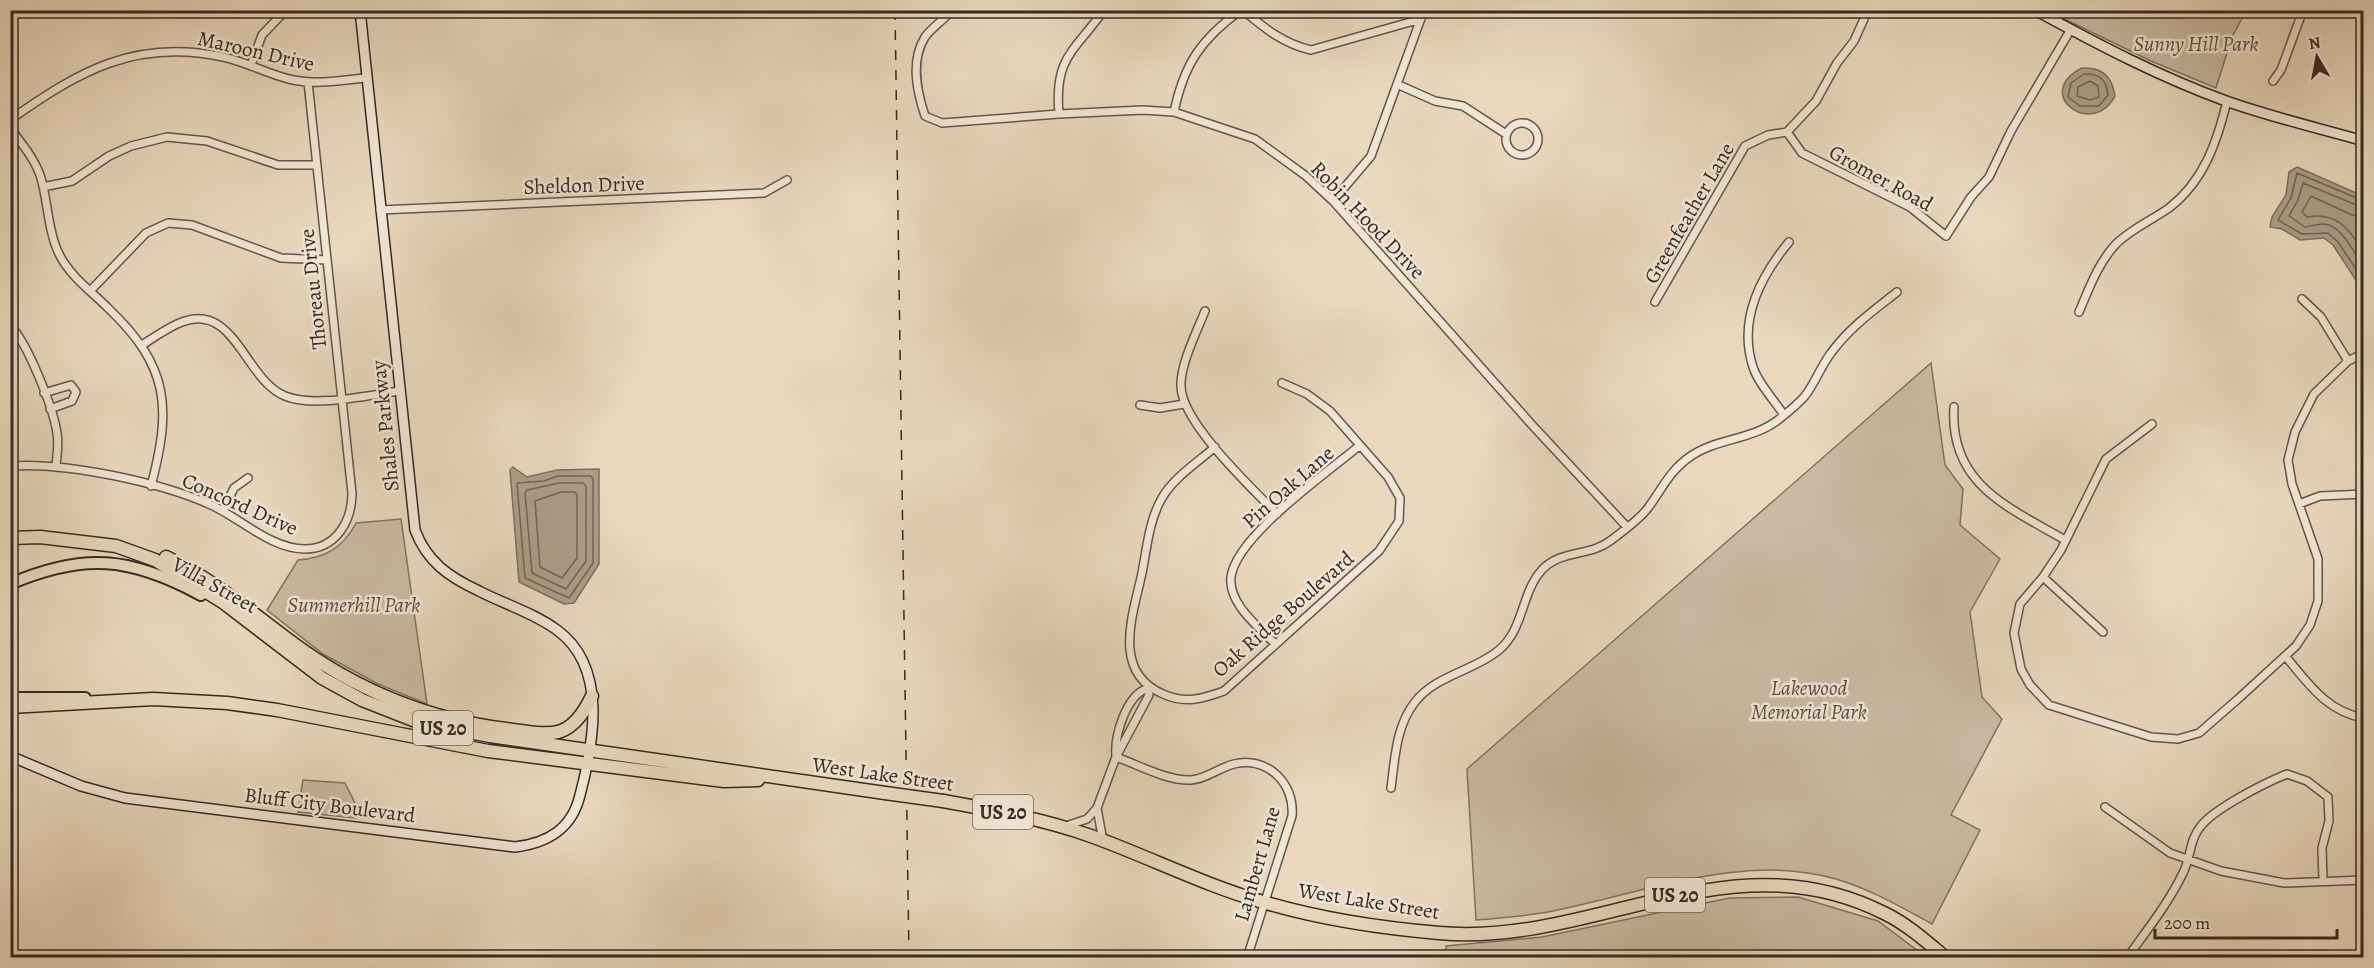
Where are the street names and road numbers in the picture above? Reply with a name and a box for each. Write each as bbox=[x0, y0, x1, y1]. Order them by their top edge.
street label: Maroon Drive bbox=[195, 24, 317, 78]
street label: Greenfeather Lane bbox=[1637, 137, 1741, 289]
street label: Gromer Road bbox=[1824, 138, 1939, 218]
street label: Robin Hood Drive bbox=[1305, 155, 1431, 285]
street label: Sheldon Drive bbox=[523, 169, 645, 201]
street label: Thoreau Drive bbox=[293, 227, 333, 351]
street label: Shales Parkway bbox=[364, 358, 406, 493]
street label: Pin Oak Lane bbox=[1236, 439, 1340, 535]
street label: Concord Drive bbox=[178, 466, 302, 542]
street label: Oak Ridge Boulevard bbox=[1206, 544, 1360, 683]
street label: Villa Street bbox=[166, 550, 263, 620]
road number: US 20 bbox=[413, 711, 473, 745]
street label: West Lake Street bbox=[809, 750, 956, 798]
street label: Bluff City Boulevard bbox=[243, 781, 418, 829]
road number: US 20 bbox=[973, 795, 1033, 829]
street label: Lambert Lane bbox=[1227, 803, 1287, 925]
street label: West Lake Street bbox=[1295, 876, 1442, 926]
road number: US 20 bbox=[1645, 878, 1705, 912]

